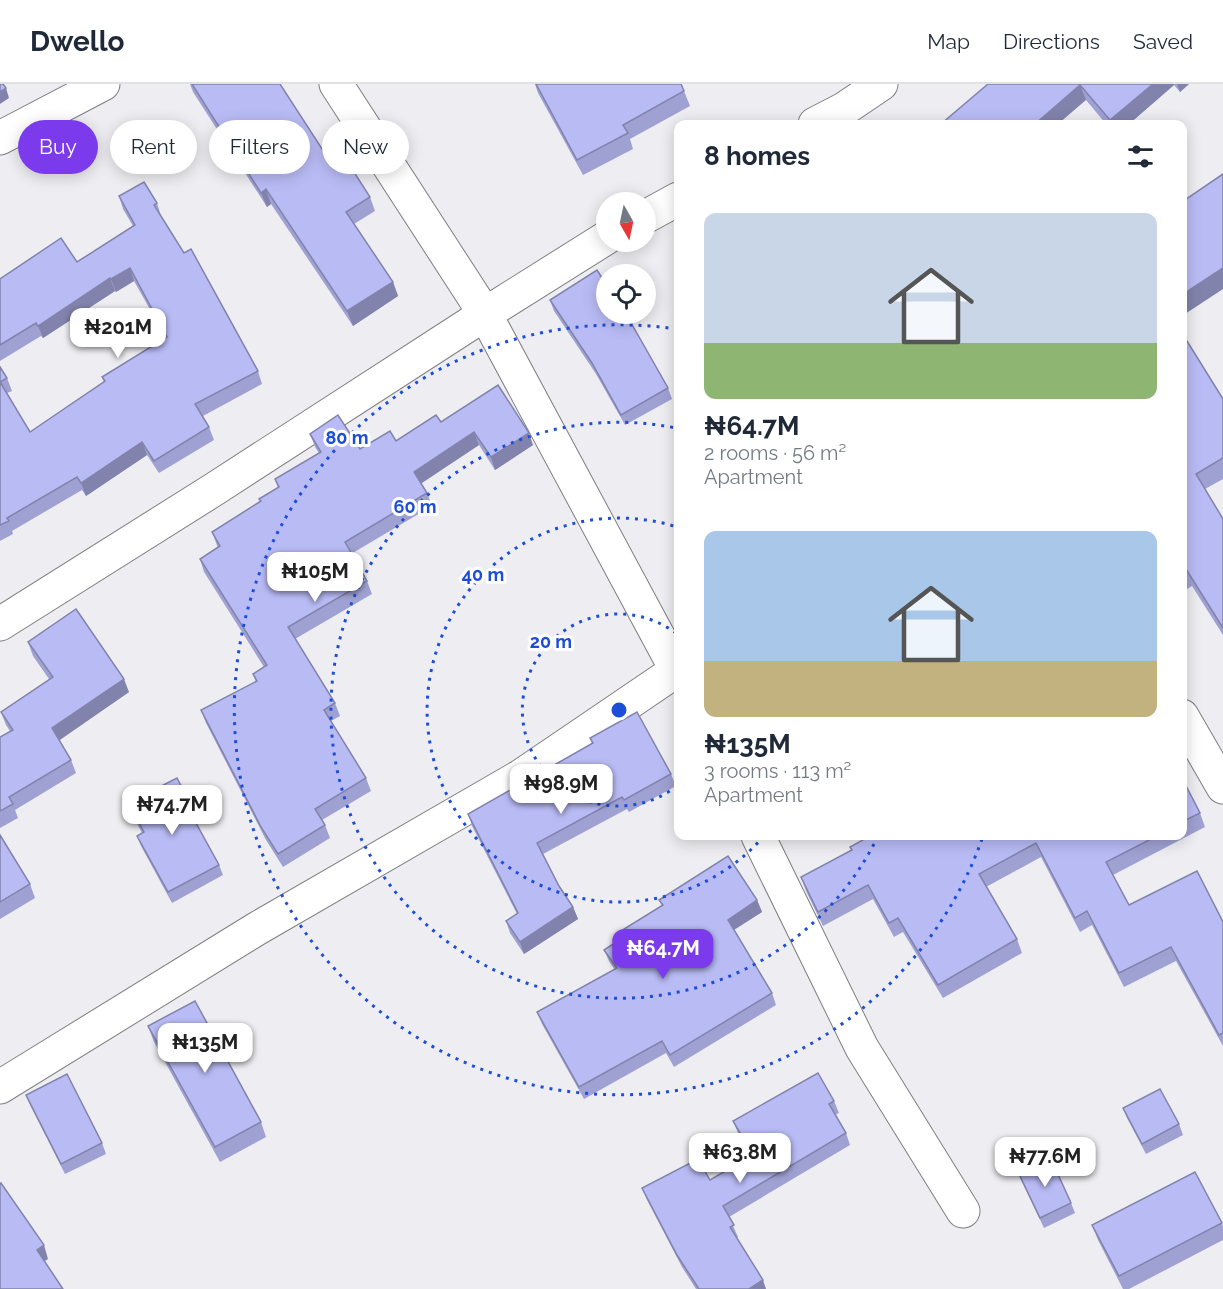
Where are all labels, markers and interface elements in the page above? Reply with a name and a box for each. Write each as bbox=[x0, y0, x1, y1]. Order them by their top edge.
text: Dwello bbox=[30, 25, 125, 58]
text: Map bbox=[927, 29, 970, 54]
text: Directions bbox=[1003, 29, 1100, 54]
text: Saved bbox=[1133, 29, 1193, 54]
chip: Buy bbox=[18, 120, 98, 174]
chip: Rent bbox=[110, 120, 197, 174]
chip: Filters bbox=[209, 120, 310, 174]
chip: New bbox=[322, 120, 409, 174]
icon: filters bbox=[1124, 140, 1157, 173]
text: 8 homes bbox=[704, 141, 810, 171]
north arrow bbox=[596, 192, 656, 252]
map controls bbox=[596, 192, 656, 324]
icon: home bbox=[877, 252, 985, 360]
button: locate bbox=[596, 264, 656, 324]
pin: ₦201M bbox=[76, 308, 160, 359]
text: ₦201M bbox=[84, 315, 152, 339]
text: ₦64.7M bbox=[704, 411, 799, 441]
text: 80 m bbox=[325, 427, 369, 448]
text: 2 rooms · 56 m² bbox=[704, 441, 846, 465]
text: Apartment bbox=[704, 465, 803, 489]
text: 60 m bbox=[393, 496, 437, 517]
pin: ₦105M bbox=[273, 552, 357, 603]
text: ₦105M bbox=[281, 559, 349, 583]
text: 40 m bbox=[462, 564, 504, 585]
icon: home bbox=[877, 570, 985, 678]
text: 20 m bbox=[530, 631, 572, 652]
centre of rings bbox=[609, 700, 629, 720]
text: ₦135M bbox=[704, 729, 791, 759]
text: 3 rooms · 113 m² bbox=[704, 759, 851, 783]
pin: ₦98.9M bbox=[512, 764, 610, 815]
text: ₦98.9M bbox=[524, 771, 598, 795]
text: Apartment bbox=[704, 783, 803, 807]
pin: ₦74.7M bbox=[123, 785, 221, 836]
text: ₦74.7M bbox=[136, 792, 208, 816]
pin: ₦64.7M bbox=[614, 929, 712, 980]
text: ₦64.7M bbox=[626, 936, 700, 960]
pin: ₦135M bbox=[163, 1023, 247, 1074]
text: ₦135M bbox=[172, 1030, 238, 1054]
pin: ₦63.8M bbox=[691, 1133, 789, 1184]
pin: ₦77.6M bbox=[996, 1137, 1094, 1188]
text: ₦63.8M bbox=[703, 1140, 777, 1164]
text: ₦77.6M bbox=[1009, 1144, 1081, 1168]

